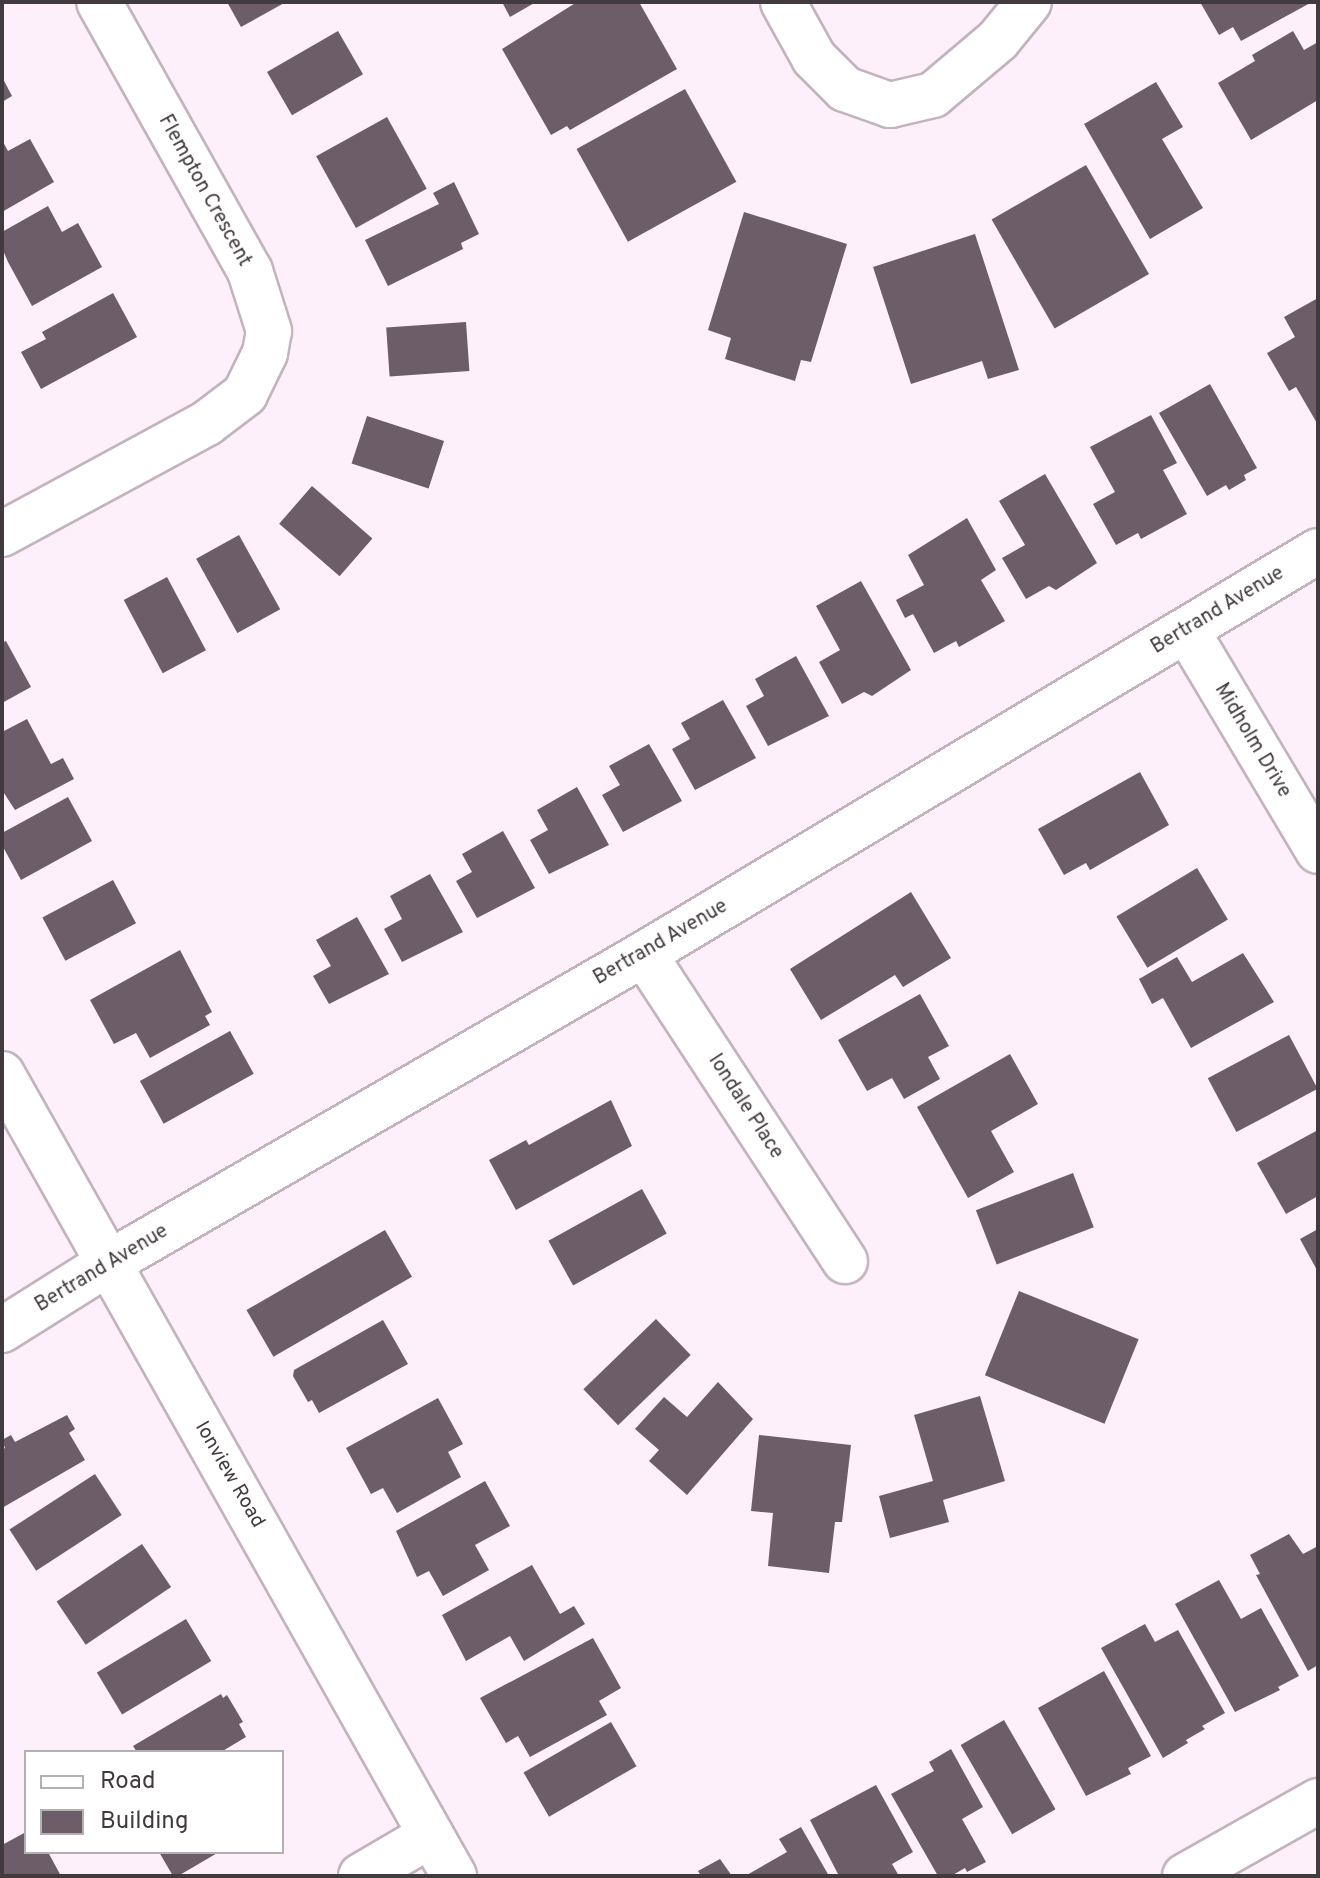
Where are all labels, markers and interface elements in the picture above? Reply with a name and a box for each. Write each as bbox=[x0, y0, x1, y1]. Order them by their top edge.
street label: Flempton Crescent bbox=[152, 111, 256, 271]
street label: Bertrand Avenue bbox=[1147, 562, 1289, 660]
street label: Midholm Drive bbox=[1208, 679, 1296, 803]
street label: Bertrand Avenue bbox=[589, 895, 733, 991]
street label: Iondale Place bbox=[702, 1050, 788, 1164]
street label: Bertrand Avenue bbox=[31, 1220, 173, 1318]
street label: Ionview Road bbox=[189, 1417, 269, 1533]
legend bbox=[24, 1750, 284, 1854]
text: Road bbox=[100, 1767, 156, 1797]
text: Building bbox=[100, 1807, 189, 1837]

